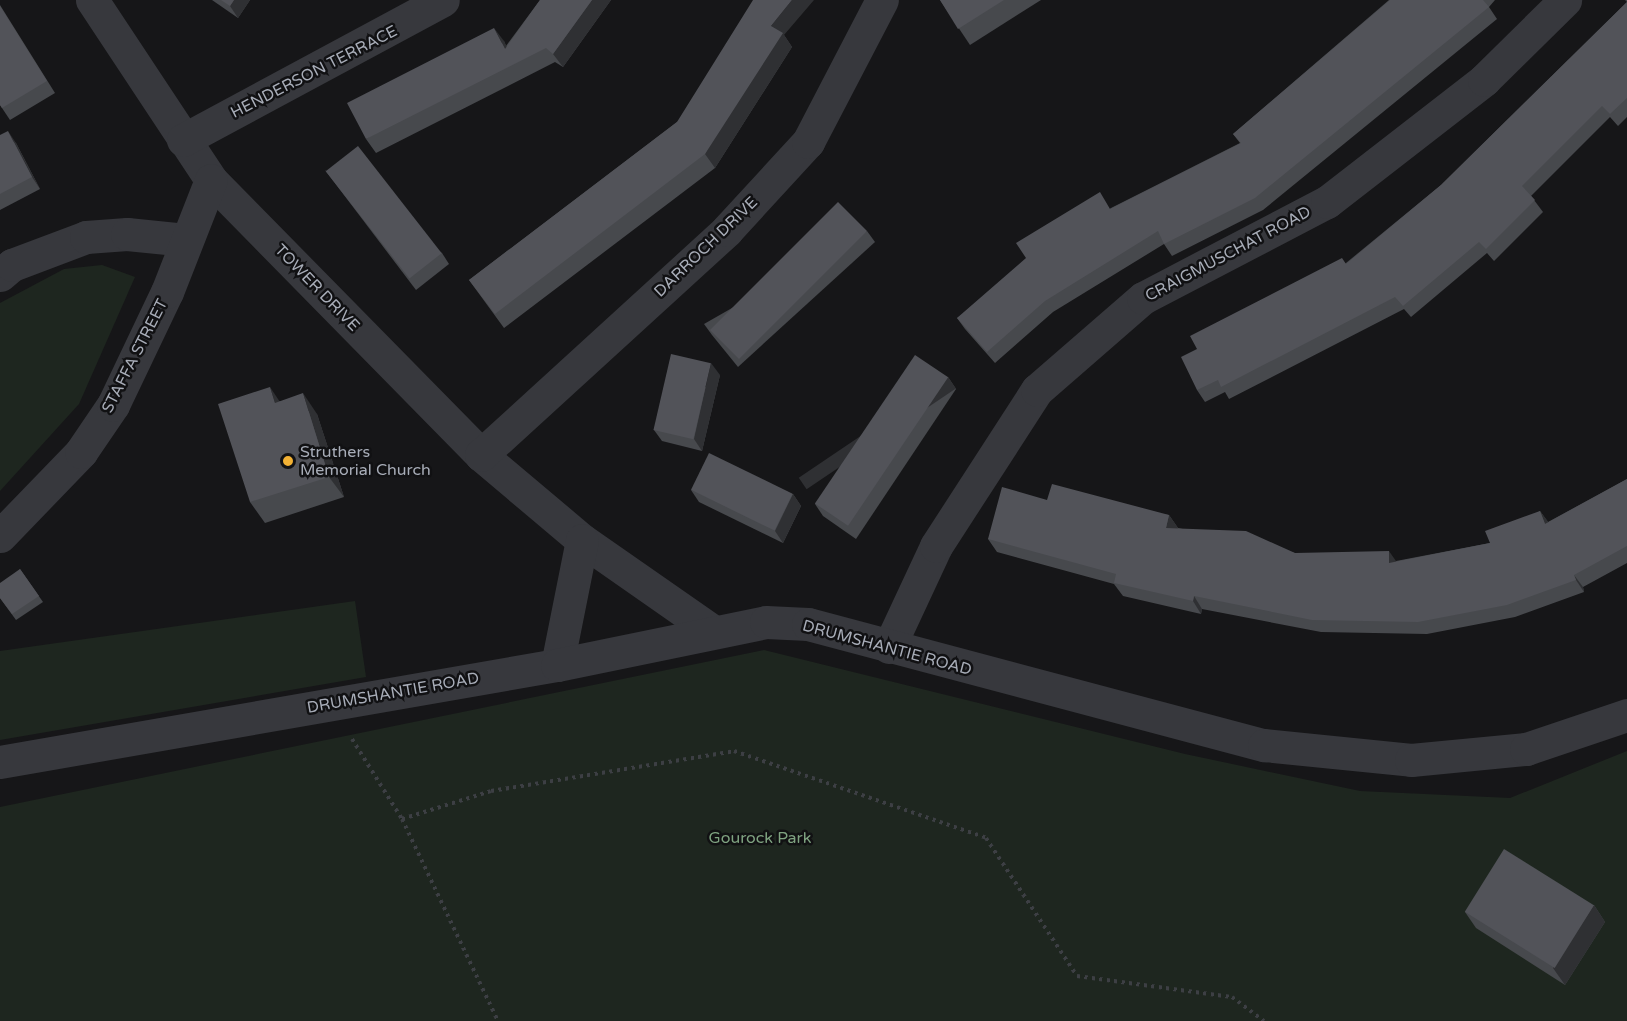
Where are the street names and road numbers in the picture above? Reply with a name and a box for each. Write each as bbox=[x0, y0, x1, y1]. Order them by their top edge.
street label: HENDERSON TERRACE bbox=[227, 22, 401, 122]
street label: DARROCH DRIVE bbox=[650, 193, 762, 301]
street label: CRAIGMUSCHAT ROAD bbox=[1142, 202, 1314, 306]
street label: TOWER DRIVE bbox=[271, 240, 363, 336]
street label: STAFFA STREET bbox=[98, 296, 172, 416]
street label: DRUMSHANTIE ROAD bbox=[800, 616, 974, 680]
street label: DRUMSHANTIE ROAD bbox=[305, 668, 481, 718]

